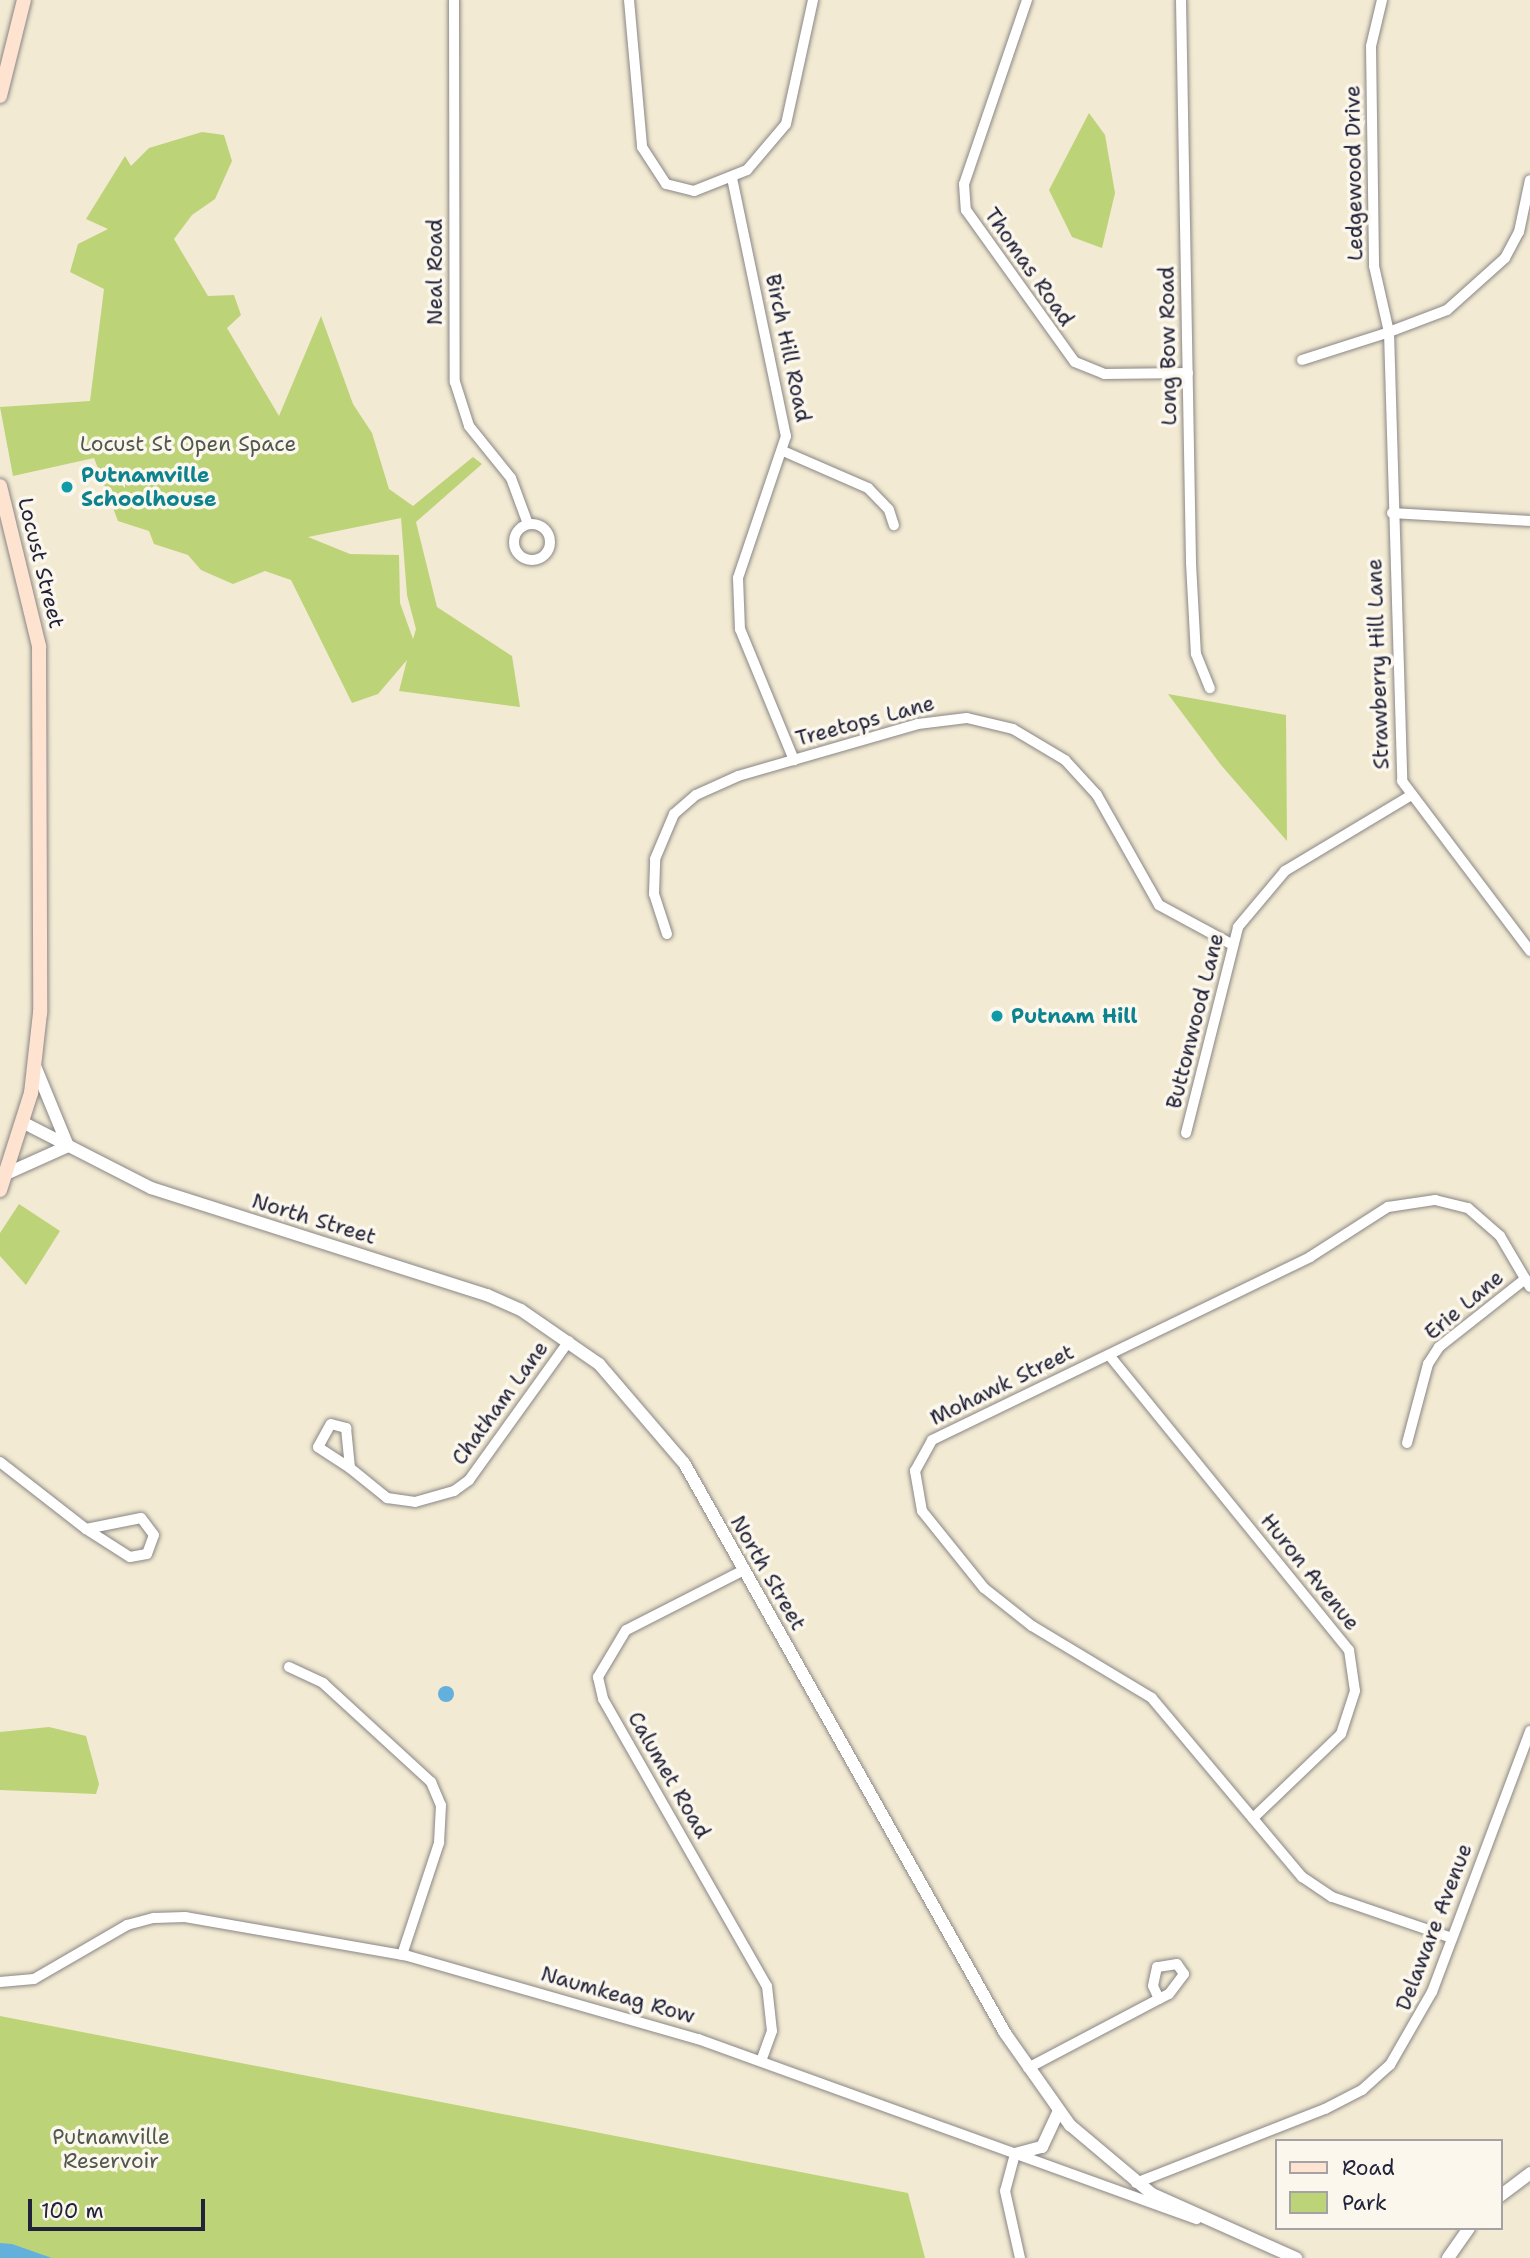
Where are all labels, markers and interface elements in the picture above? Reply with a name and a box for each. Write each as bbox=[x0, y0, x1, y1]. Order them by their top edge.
street label: Ledgewood Drive bbox=[1340, 85, 1368, 261]
street label: Thomas Road bbox=[979, 203, 1079, 331]
street label: Neal Road bbox=[422, 219, 448, 325]
street label: Long Bow Road bbox=[1154, 266, 1182, 426]
street label: Birch Hill Road bbox=[760, 272, 816, 424]
park label: Locust St Open Space bbox=[80, 431, 296, 457]
place label: Putnamville Schoolhouse bbox=[81, 462, 217, 512]
marker: Putnamville Schoolhouse bbox=[59, 479, 75, 495]
street label: Locust Street bbox=[13, 495, 69, 631]
street label: Strawberry Hill Lane bbox=[1362, 558, 1394, 770]
street label: Treetops Lane bbox=[793, 690, 937, 752]
street label: Buttonwood Lane bbox=[1161, 931, 1229, 1111]
place label: Putnam Hill bbox=[1011, 1003, 1138, 1029]
marker: Putnam Hill bbox=[989, 1008, 1005, 1024]
street label: North Street bbox=[249, 1188, 379, 1250]
street label: Erie Lane bbox=[1419, 1265, 1509, 1345]
street label: Chatham Lane bbox=[447, 1336, 553, 1470]
street label: Mohawk Street bbox=[926, 1339, 1078, 1431]
street label: Huron Avenue bbox=[1255, 1509, 1365, 1635]
street label: North Street bbox=[725, 1511, 811, 1635]
street label: Calumet Road bbox=[623, 1707, 715, 1843]
street label: Delaware Avenue bbox=[1391, 1840, 1477, 2014]
street label: Naumkeag Row bbox=[538, 1961, 698, 2029]
park label: Putnamville Reservoir bbox=[52, 2124, 170, 2174]
legend bbox=[1274, 2139, 1502, 2230]
text: Road bbox=[1342, 2154, 1395, 2182]
scale bar bbox=[32, 2184, 208, 2228]
text: Park bbox=[1342, 2189, 1387, 2217]
text: 100 m bbox=[41, 2197, 104, 2225]

